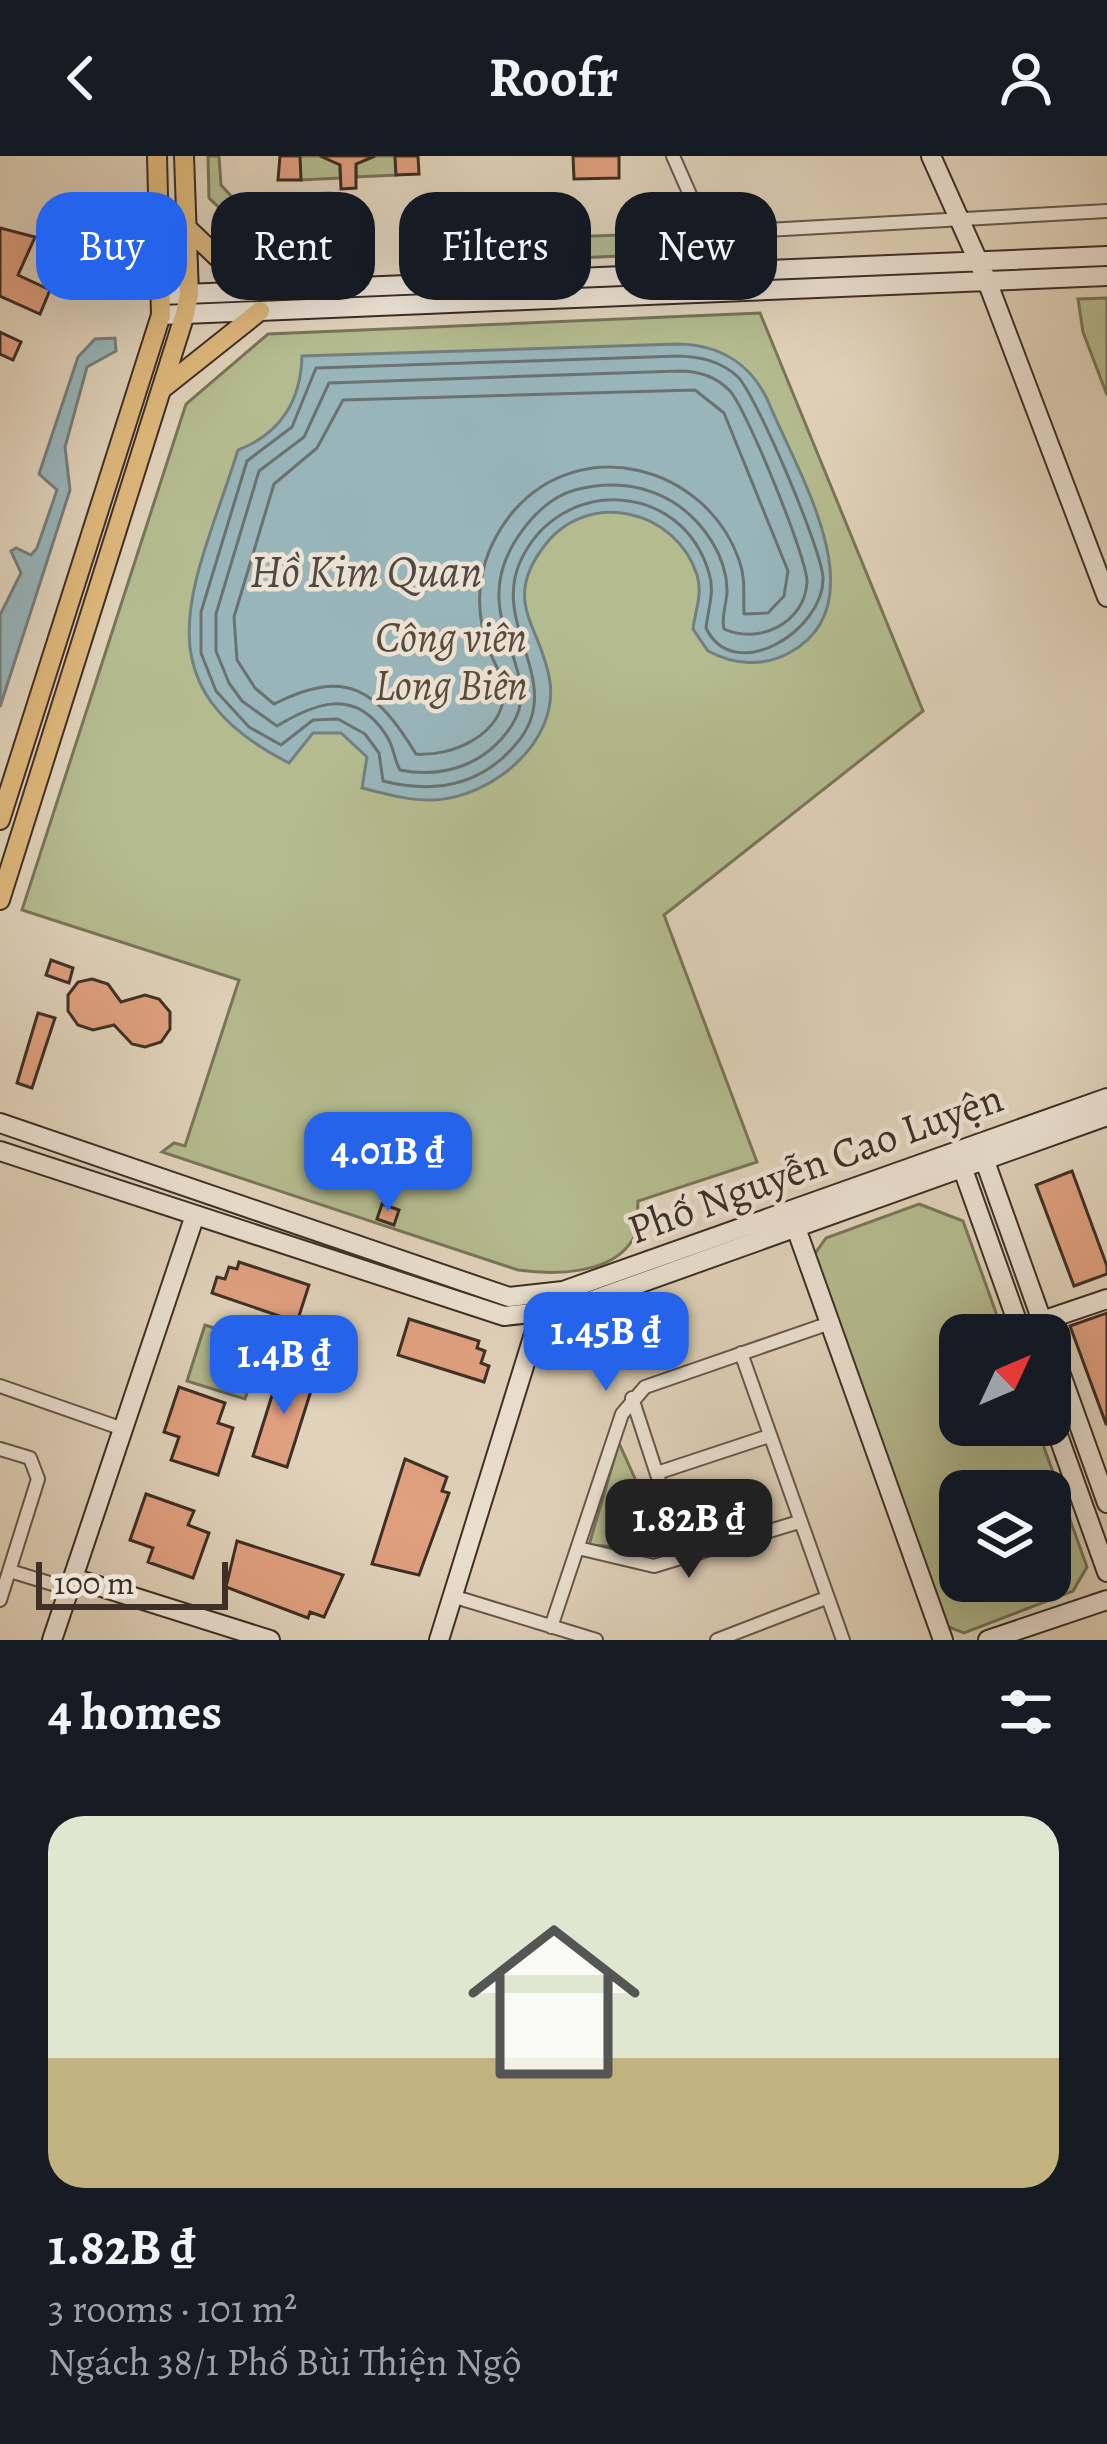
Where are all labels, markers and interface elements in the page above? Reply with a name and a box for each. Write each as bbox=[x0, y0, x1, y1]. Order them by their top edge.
text: Roofr bbox=[489, 41, 618, 115]
icon: back bbox=[48, 45, 114, 111]
icon: person bbox=[993, 45, 1059, 111]
chip: Buy bbox=[36, 192, 187, 300]
chip: Rent bbox=[211, 192, 375, 300]
chip: Filters bbox=[399, 192, 591, 300]
chip: New bbox=[615, 192, 777, 300]
water label: Hồ Kim Quan bbox=[250, 540, 482, 602]
park label: Công viên Long Biên bbox=[374, 608, 528, 713]
street label: Phố Nguyễn Cao Luyện bbox=[620, 1069, 1010, 1257]
pin: 4.01B ₫ bbox=[277, 1112, 499, 1214]
text: 4.01B ₫ bbox=[331, 1124, 445, 1177]
pin: 1.45B ₫ bbox=[495, 1292, 717, 1394]
text: 1.45B ₫ bbox=[551, 1304, 661, 1357]
north arrow bbox=[939, 1314, 1071, 1446]
map controls bbox=[939, 1314, 1071, 1602]
pin: 1.4B ₫ bbox=[186, 1315, 382, 1417]
text: 1.4B ₫ bbox=[237, 1327, 331, 1380]
button: layers bbox=[939, 1470, 1071, 1602]
pin: 1.82B ₫ bbox=[578, 1479, 800, 1581]
text: 1.82B ₫ bbox=[632, 1491, 746, 1544]
scale bar bbox=[36, 1556, 228, 1609]
text: 100 m bbox=[54, 1560, 134, 1605]
text: 4 homes bbox=[48, 1677, 222, 1747]
icon: filters bbox=[993, 1679, 1059, 1745]
icon: home bbox=[446, 1894, 662, 2110]
text: 1.82B ₫ bbox=[48, 2212, 196, 2282]
text: 3 rooms · 101 m² bbox=[48, 2282, 297, 2335]
text: Ngách 38/1 Phố Bùi Thiện Ngộ bbox=[48, 2335, 522, 2388]

